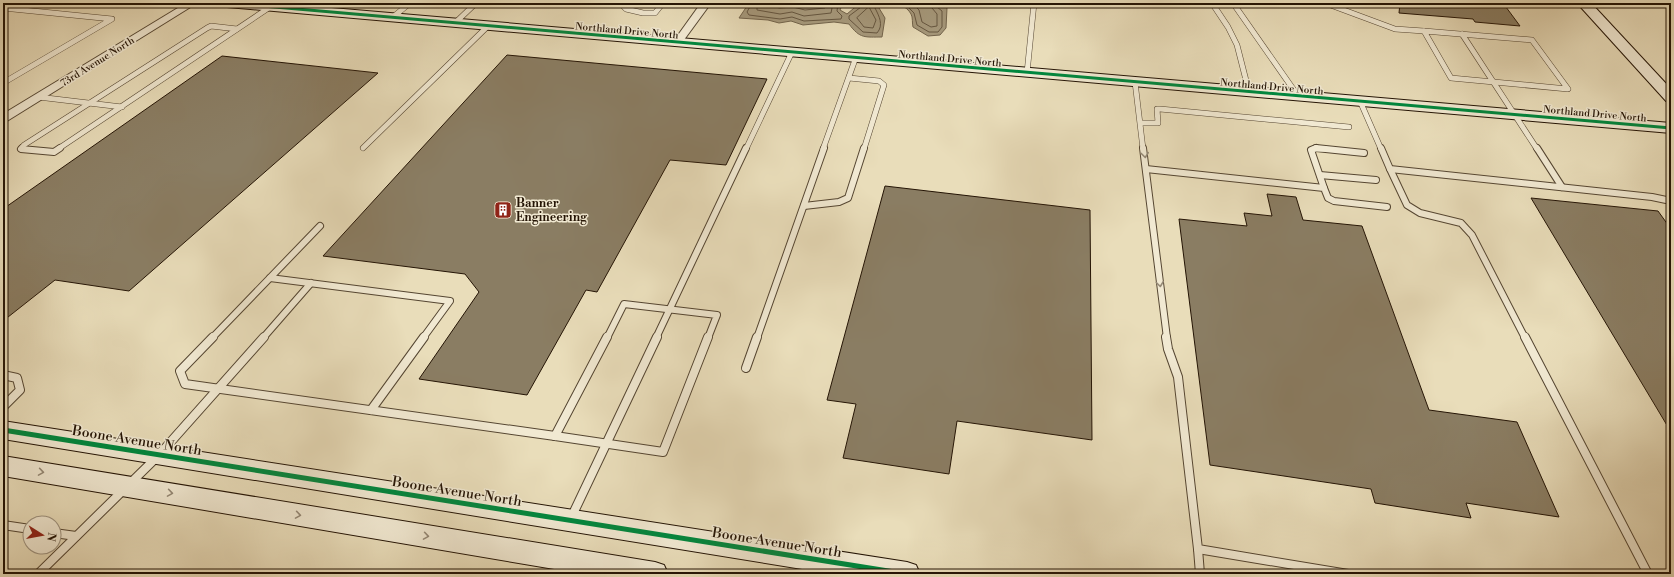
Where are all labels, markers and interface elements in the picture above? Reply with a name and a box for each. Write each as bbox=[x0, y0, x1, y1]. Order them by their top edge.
street label: Northland Drive North bbox=[575, 21, 679, 41]
street label: 73rd Avenue North bbox=[58, 34, 137, 89]
street label: Northland Drive North bbox=[898, 49, 1002, 69]
street label: Northland Drive North bbox=[1220, 77, 1324, 97]
street label: Northland Drive North bbox=[1543, 104, 1647, 124]
one-way arrow bbox=[1140, 152, 1149, 158]
place label: Banner Engineering bbox=[516, 196, 588, 225]
building icon: Banner Engineering bbox=[493, 200, 513, 220]
one-way arrow bbox=[1155, 281, 1164, 287]
street label: Boone Avenue North bbox=[70, 422, 204, 460]
one-way arrow bbox=[38, 468, 45, 476]
street label: Boone Avenue North bbox=[390, 473, 524, 511]
one-way arrow bbox=[167, 489, 173, 497]
one-way arrow bbox=[295, 510, 301, 518]
north arrow bbox=[22, 515, 62, 555]
street label: Boone Avenue North bbox=[710, 524, 844, 562]
text: N bbox=[43, 531, 59, 543]
one-way arrow bbox=[423, 531, 429, 540]

